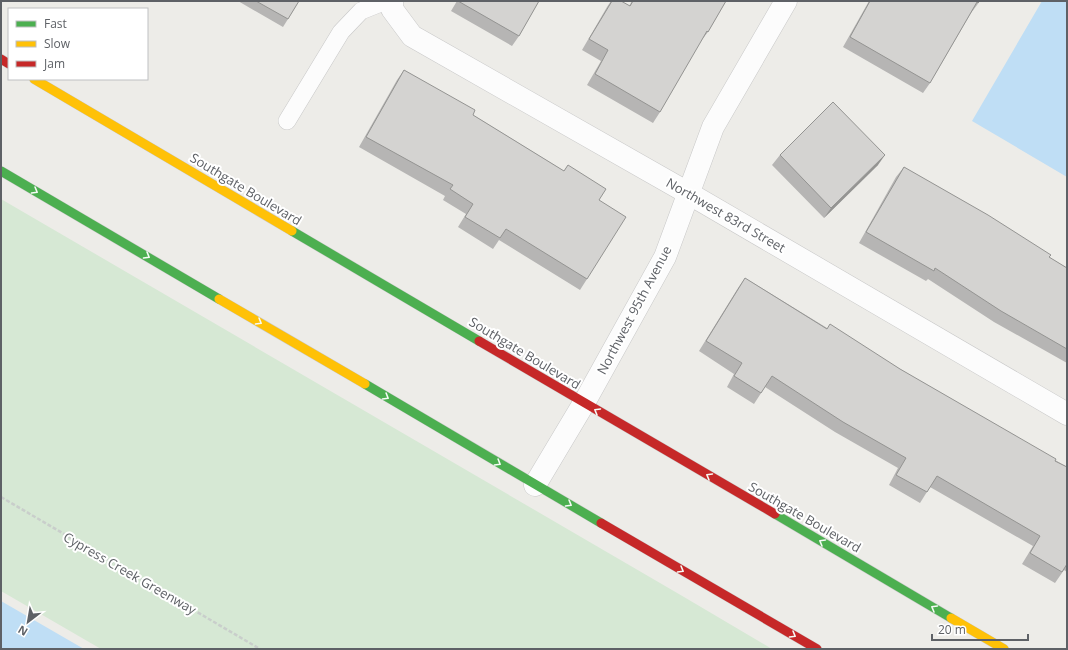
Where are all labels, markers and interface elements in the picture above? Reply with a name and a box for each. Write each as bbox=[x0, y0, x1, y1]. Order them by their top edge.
legend bbox=[8, 8, 148, 80]
text: Fast bbox=[44, 15, 67, 32]
text: Slow bbox=[44, 35, 71, 52]
text: Jam bbox=[43, 55, 65, 72]
street label: Southgate Boulevard bbox=[187, 149, 305, 229]
street label: Northwest 83rd Street bbox=[663, 173, 789, 257]
one-way arrow bbox=[31, 186, 38, 193]
street label: Northwest 95th Avenue bbox=[592, 243, 676, 377]
one-way arrow bbox=[143, 252, 150, 259]
street label: Southgate Boulevard bbox=[466, 313, 584, 393]
one-way arrow bbox=[255, 318, 262, 325]
one-way arrow bbox=[382, 392, 389, 399]
one-way arrow bbox=[594, 408, 601, 415]
one-way arrow bbox=[494, 458, 501, 466]
one-way arrow bbox=[706, 474, 713, 481]
street label: Southgate Boulevard bbox=[746, 477, 864, 557]
one-way arrow bbox=[564, 500, 572, 507]
street label: Cypress Creek Greenway bbox=[60, 528, 200, 619]
one-way arrow bbox=[819, 540, 826, 547]
one-way arrow bbox=[677, 565, 684, 572]
north arrow bbox=[8, 602, 48, 642]
one-way arrow bbox=[931, 605, 938, 613]
scale bar bbox=[932, 616, 1028, 642]
text: 20 m bbox=[938, 621, 966, 638]
text: N bbox=[15, 622, 30, 640]
one-way arrow bbox=[789, 631, 796, 638]

